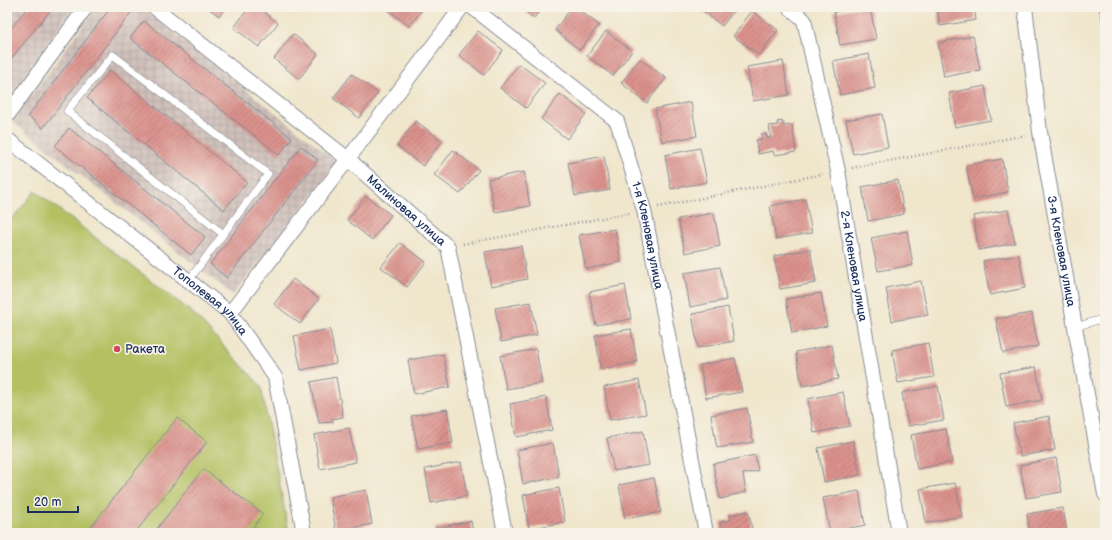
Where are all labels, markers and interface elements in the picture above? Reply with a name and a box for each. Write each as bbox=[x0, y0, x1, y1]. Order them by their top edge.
street label: Малиновая улица bbox=[363, 172, 448, 249]
street label: 1-я Кленовая улица bbox=[628, 180, 666, 291]
street label: 3-я Кленовая улица bbox=[1044, 195, 1078, 308]
street label: 2-я Кленовая улица bbox=[837, 209, 870, 323]
street label: Тополевая улица bbox=[169, 264, 250, 338]
place label: Ракета bbox=[125, 342, 165, 357]
marker: Ракета bbox=[112, 344, 122, 354]
scale bar bbox=[28, 488, 78, 514]
text: 20 m bbox=[34, 495, 61, 510]

